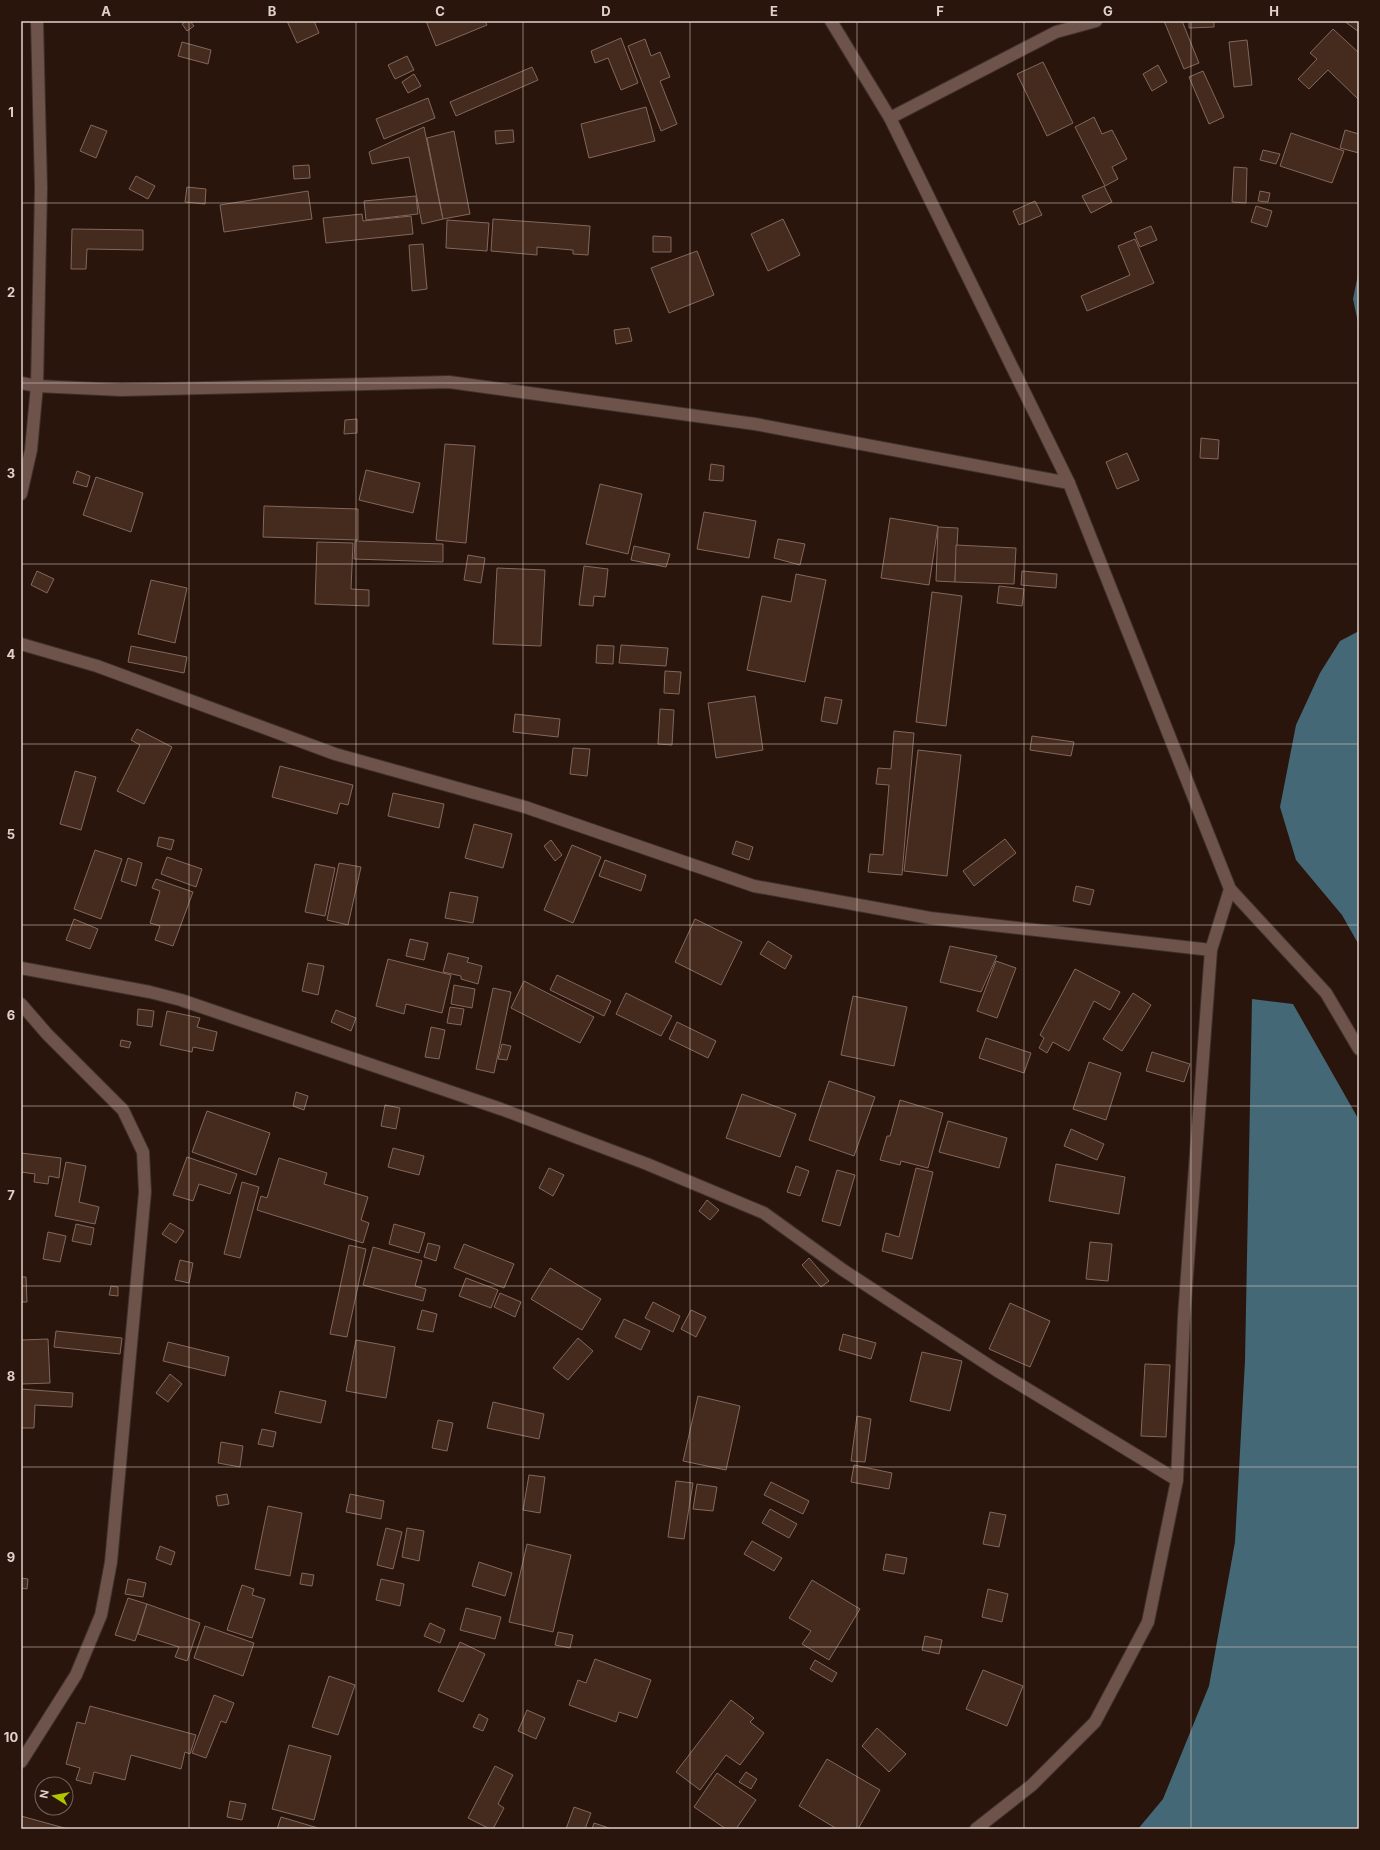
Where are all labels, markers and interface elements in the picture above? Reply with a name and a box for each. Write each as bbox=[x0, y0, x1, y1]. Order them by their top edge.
text: A bbox=[101, 3, 111, 19]
text: B bbox=[268, 3, 277, 19]
text: C bbox=[435, 3, 445, 19]
text: D bbox=[601, 3, 611, 19]
text: E bbox=[770, 3, 778, 19]
text: F bbox=[936, 3, 944, 19]
text: G bbox=[1103, 3, 1113, 19]
text: H bbox=[1269, 3, 1279, 19]
text: 1 bbox=[8, 104, 14, 120]
text: 2 bbox=[7, 284, 15, 300]
text: 3 bbox=[7, 465, 15, 481]
text: 4 bbox=[7, 646, 16, 662]
text: 5 bbox=[7, 826, 15, 842]
text: 6 bbox=[7, 1007, 15, 1023]
text: 7 bbox=[7, 1187, 15, 1203]
text: 8 bbox=[7, 1368, 15, 1384]
text: 9 bbox=[7, 1549, 15, 1565]
text: 10 bbox=[4, 1729, 18, 1745]
north arrow bbox=[34, 1776, 74, 1816]
text: N bbox=[37, 1789, 52, 1800]

